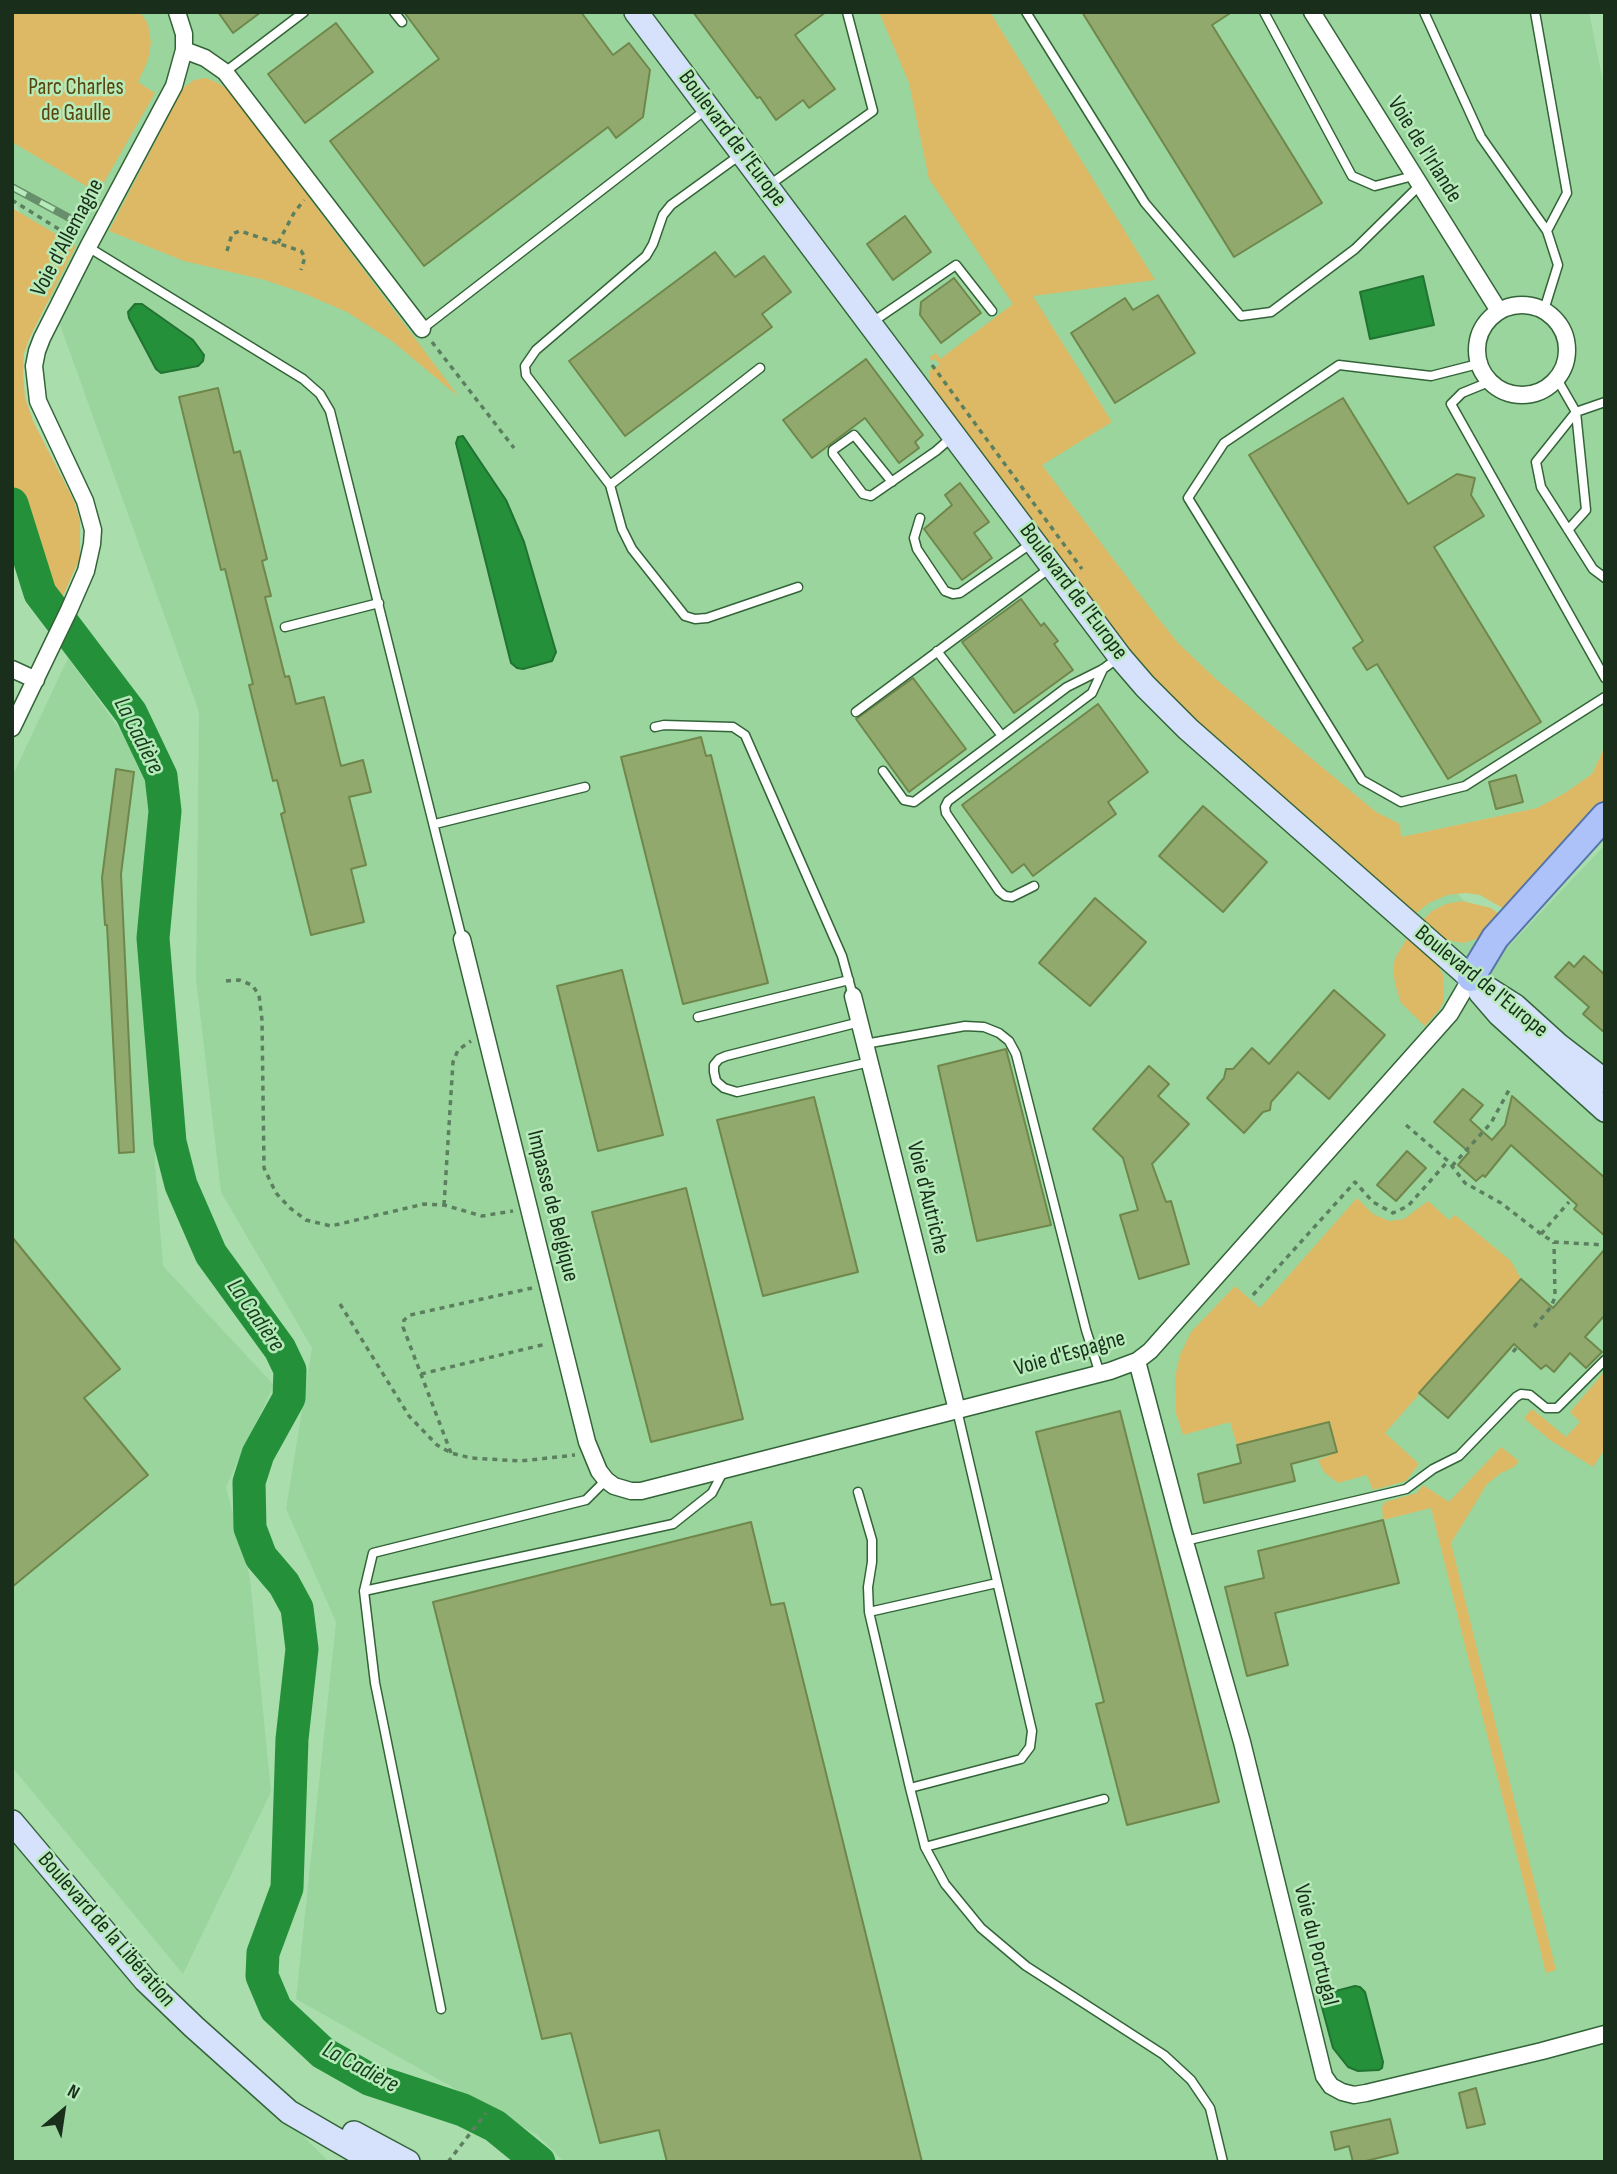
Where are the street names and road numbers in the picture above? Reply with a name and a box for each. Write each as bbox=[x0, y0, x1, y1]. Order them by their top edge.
street label: Boulevard de l'Europe bbox=[672, 65, 792, 213]
street label: Voie de l'Irlande bbox=[1381, 92, 1467, 208]
street label: Voie d'Allemagne bbox=[25, 174, 111, 302]
street label: Boulevard de l'Europe bbox=[1013, 518, 1133, 666]
street label: Boulevard de l'Europe bbox=[1409, 920, 1553, 1044]
street label: Impasse de Belgique bbox=[520, 1127, 584, 1285]
street label: Voie d'Autriche bbox=[900, 1139, 954, 1257]
street label: Voie d'Espagne bbox=[1011, 1325, 1129, 1383]
street label: Boulevard de la Libération bbox=[31, 1847, 181, 2013]
street label: Voie du Portugal bbox=[1287, 1882, 1343, 2008]

